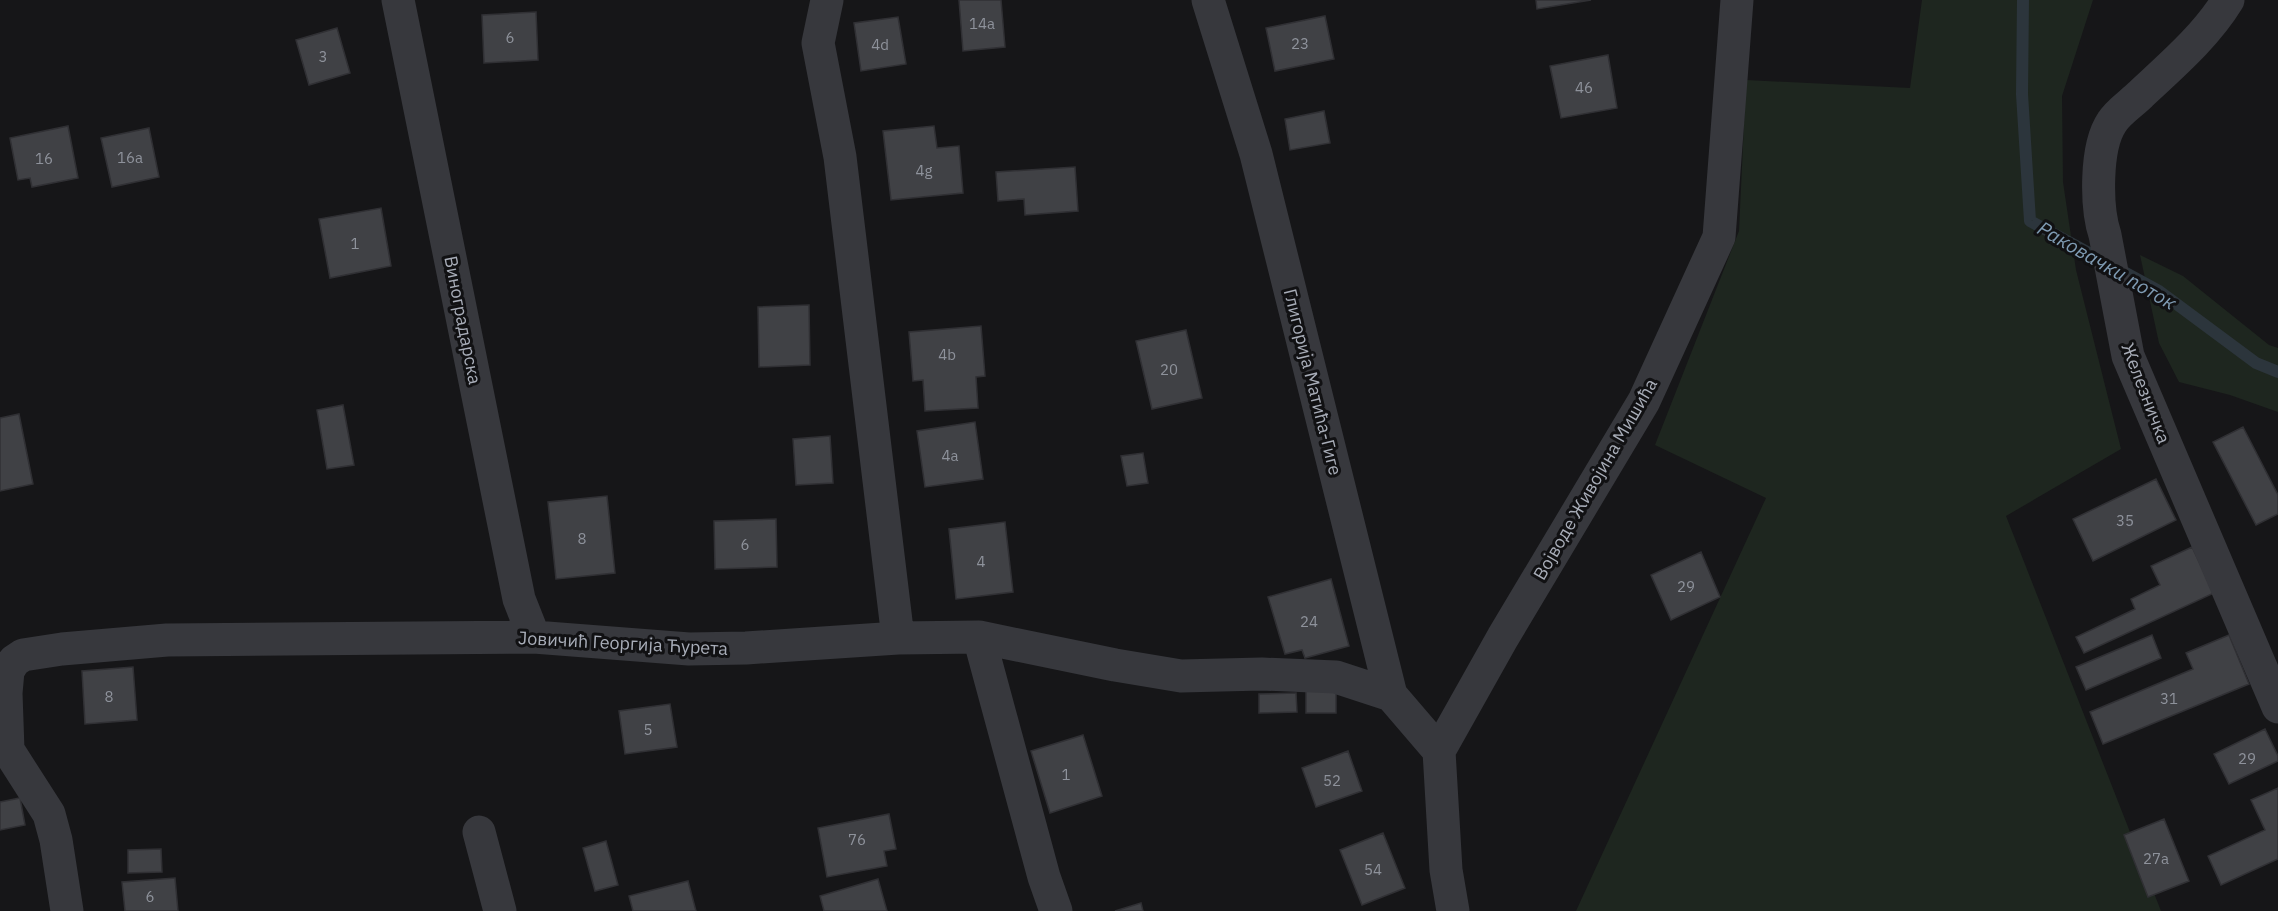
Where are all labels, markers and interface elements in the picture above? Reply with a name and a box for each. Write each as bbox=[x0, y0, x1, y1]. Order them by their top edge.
house number: 14a bbox=[969, 14, 995, 33]
house number: 6 bbox=[505, 28, 515, 47]
house number: 23 bbox=[1291, 34, 1309, 53]
house number: 4d bbox=[871, 35, 889, 54]
house number: 3 bbox=[318, 47, 328, 66]
house number: 46 bbox=[1575, 78, 1593, 97]
house number: 16a bbox=[117, 148, 143, 167]
house number: 16 bbox=[35, 149, 53, 168]
house number: 4g bbox=[916, 161, 933, 180]
water label: Раковачки поток bbox=[2033, 214, 2182, 316]
house number: 1 bbox=[350, 234, 360, 253]
street label: Виноградарска bbox=[439, 254, 487, 387]
street label: Глигорија Матића-Гиге bbox=[1279, 287, 1347, 478]
street label: Железничка bbox=[2116, 339, 2176, 447]
house number: 4b bbox=[938, 345, 956, 364]
house number: 20 bbox=[1160, 360, 1178, 379]
street label: Војводе Живојина Мишића bbox=[1528, 374, 1662, 584]
house number: 4a bbox=[941, 446, 959, 465]
house number: 35 bbox=[2116, 511, 2134, 530]
house number: 8 bbox=[577, 529, 587, 548]
house number: 6 bbox=[740, 535, 750, 554]
house number: 4 bbox=[976, 552, 986, 571]
house number: 29 bbox=[1677, 577, 1695, 596]
house number: 24 bbox=[1300, 612, 1318, 631]
street label: Јовичић Георгија Ћурета bbox=[517, 626, 729, 660]
house number: 8 bbox=[104, 687, 114, 706]
house number: 31 bbox=[2160, 689, 2178, 708]
house number: 5 bbox=[643, 720, 653, 739]
house number: 29 bbox=[2238, 749, 2256, 768]
house number: 1 bbox=[1061, 765, 1071, 784]
house number: 52 bbox=[1323, 771, 1341, 790]
house number: 76 bbox=[848, 830, 866, 849]
house number: 27a bbox=[2143, 849, 2169, 868]
house number: 54 bbox=[1364, 860, 1382, 879]
house number: 6 bbox=[145, 887, 155, 906]

